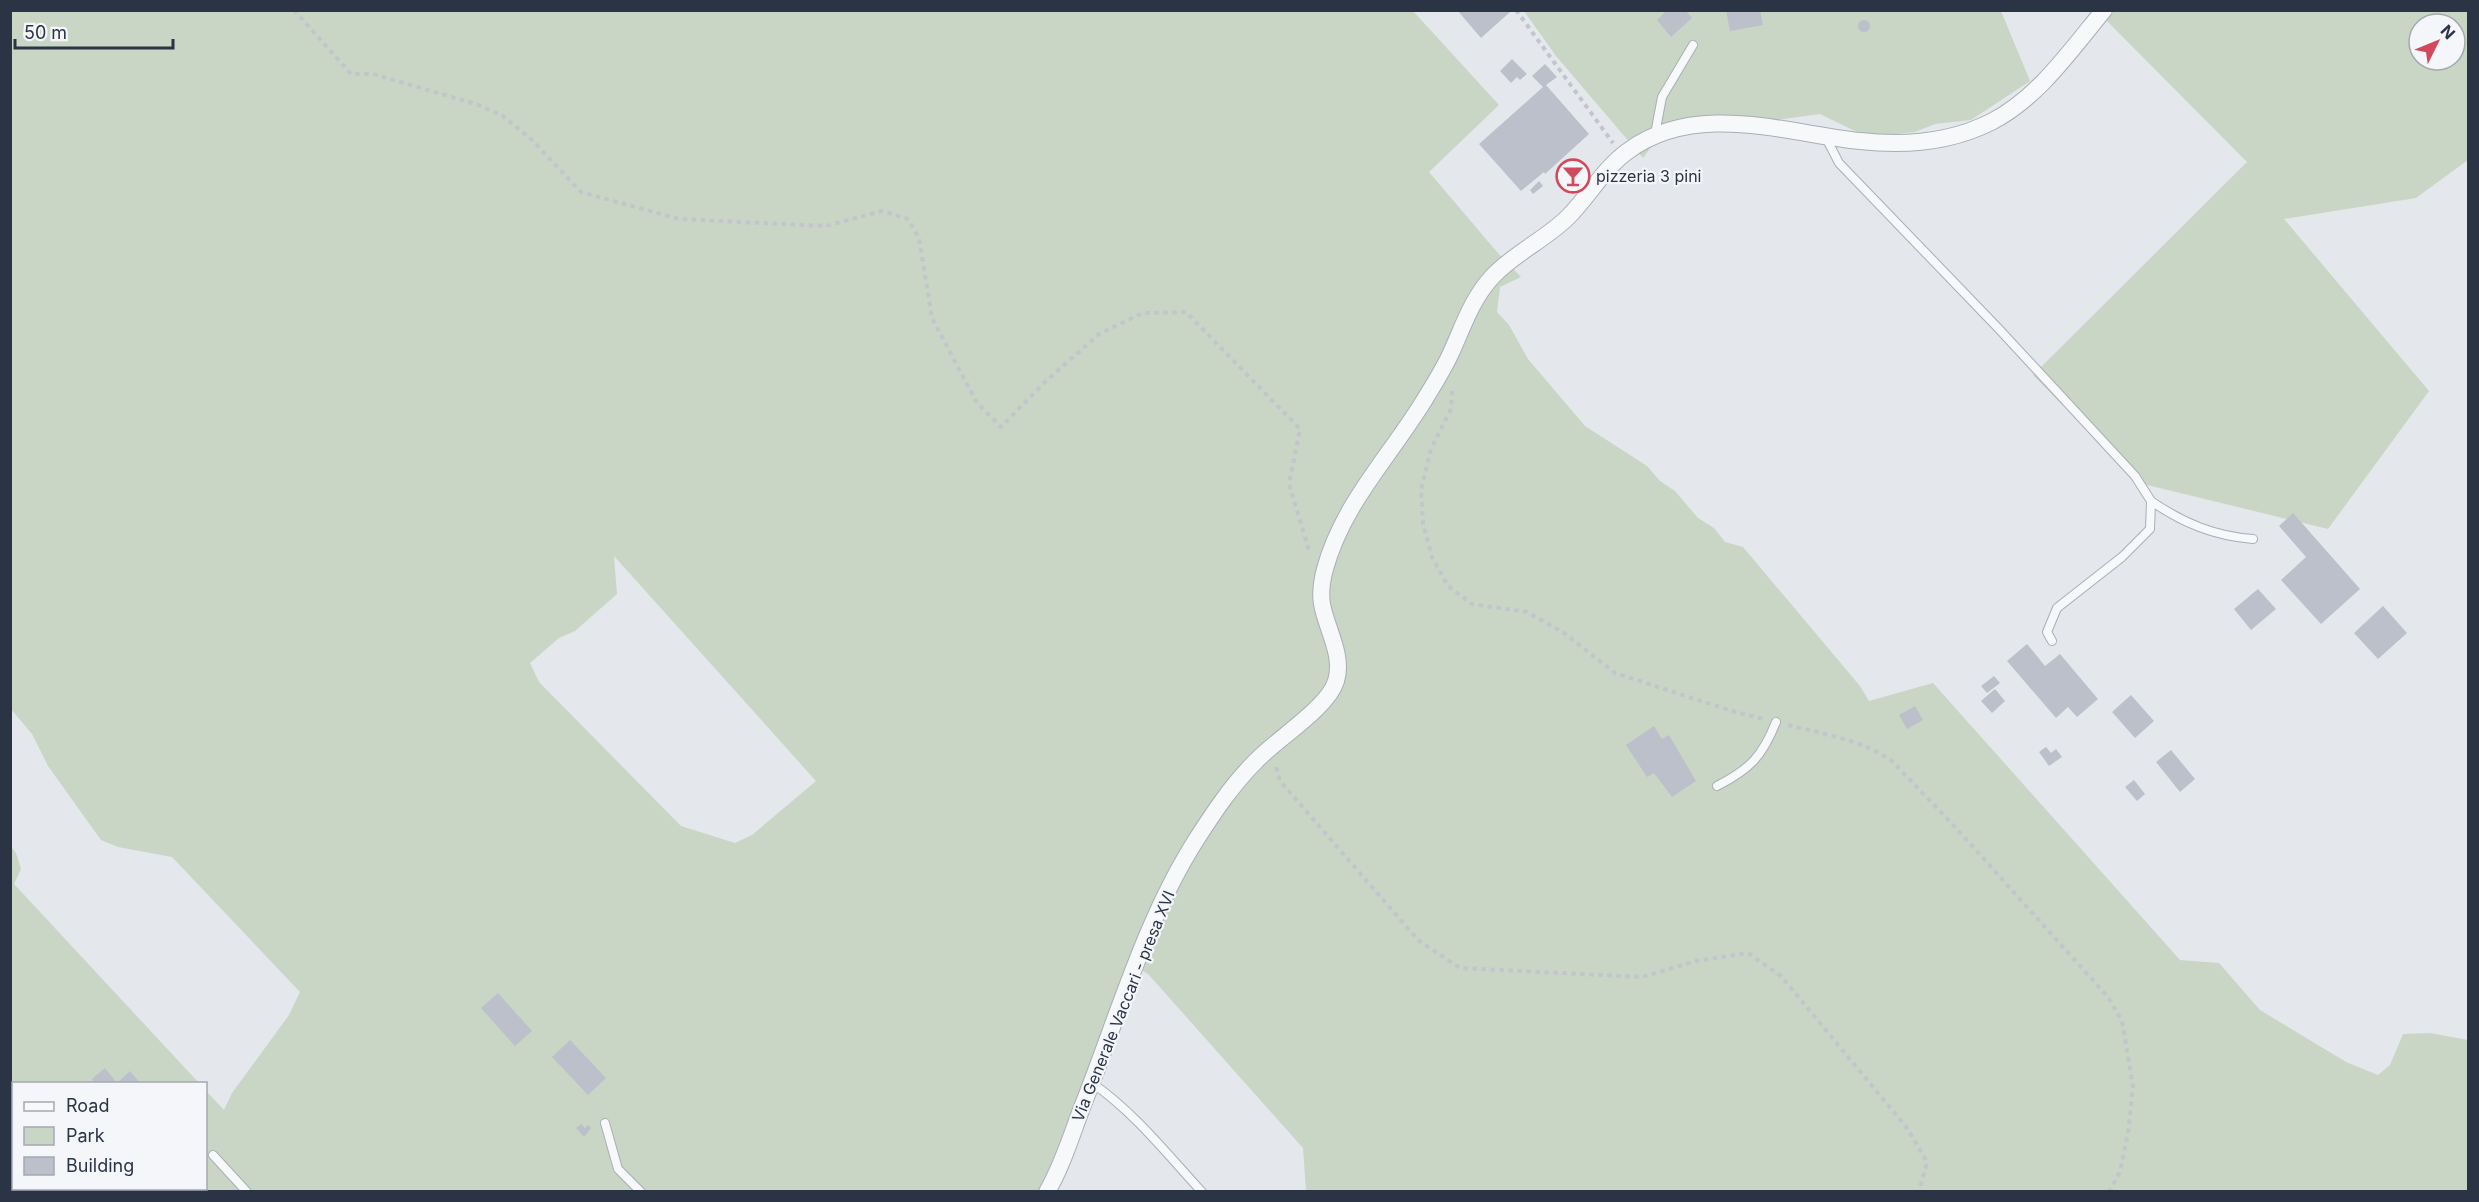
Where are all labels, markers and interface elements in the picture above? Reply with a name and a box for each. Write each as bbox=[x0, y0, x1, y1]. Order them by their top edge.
scale bar bbox=[15, 12, 172, 50]
north arrow bbox=[2407, 12, 2467, 72]
text: N bbox=[2436, 20, 2459, 43]
text: 50 m bbox=[24, 22, 67, 43]
bar icon: pizzeria 3 pini bbox=[1555, 158, 1591, 194]
place label: pizzeria 3 pini bbox=[1596, 166, 1701, 186]
street label: Via Generale Vaccari - presa XVI bbox=[1067, 888, 1179, 1124]
legend bbox=[12, 1082, 207, 1190]
text: Road bbox=[66, 1095, 109, 1116]
text: Park bbox=[66, 1125, 105, 1146]
text: Building bbox=[66, 1155, 134, 1176]

